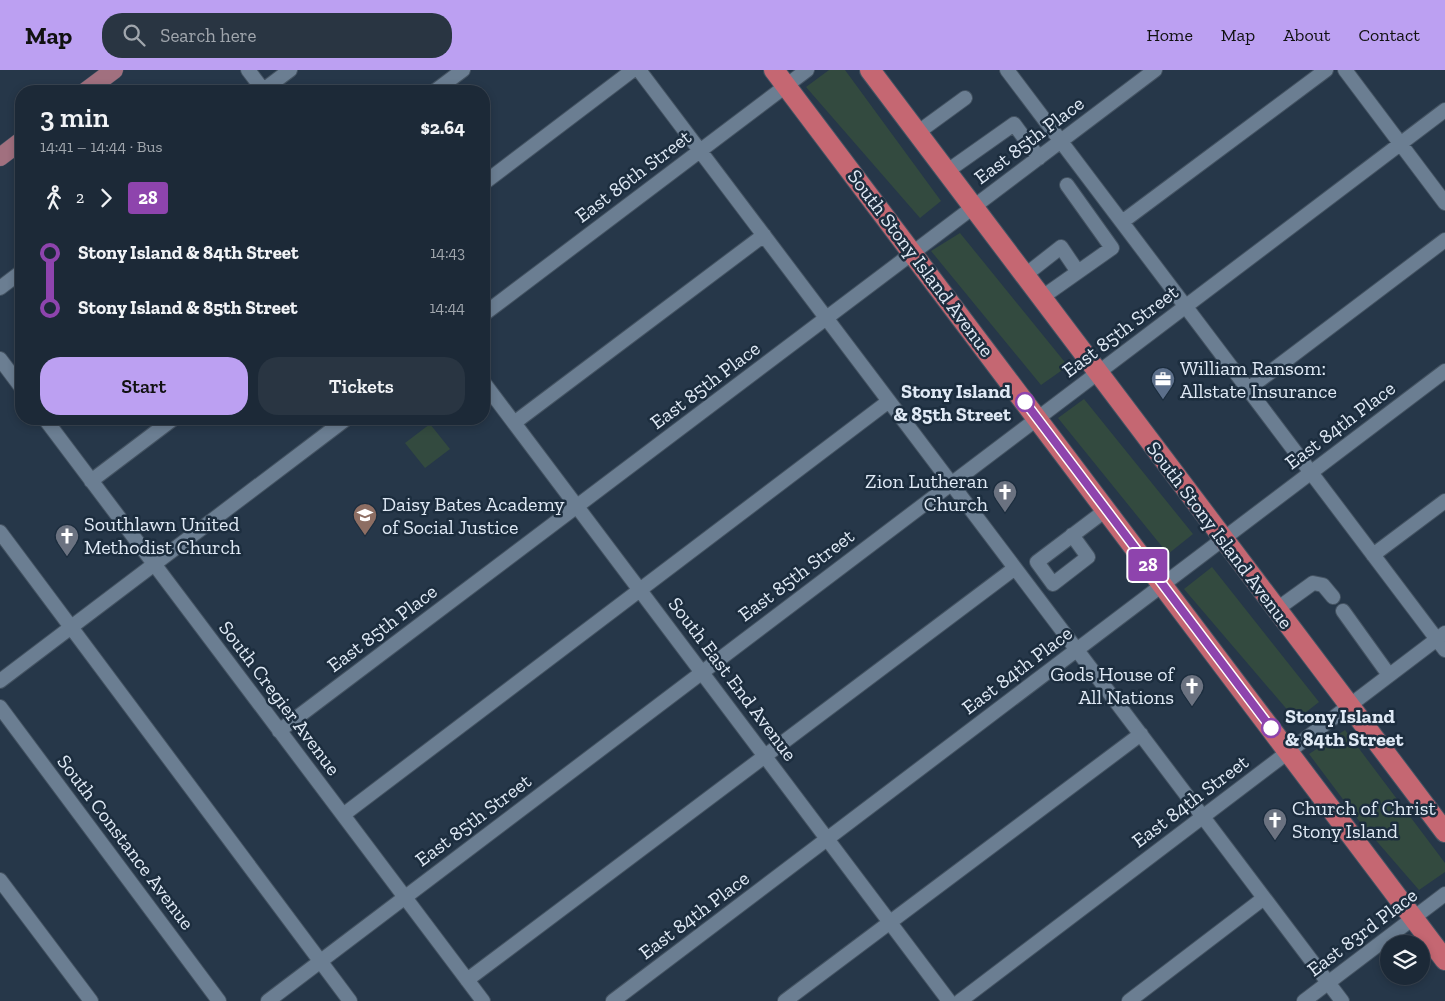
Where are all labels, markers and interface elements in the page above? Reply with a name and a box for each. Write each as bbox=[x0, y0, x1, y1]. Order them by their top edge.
search box bbox=[102, 13, 452, 58]
text: Map bbox=[25, 21, 72, 50]
icon: search bbox=[120, 21, 148, 49]
text: Search here bbox=[160, 24, 257, 47]
text: Home bbox=[1146, 24, 1193, 46]
text: Map bbox=[1221, 24, 1255, 46]
text: About bbox=[1283, 24, 1330, 46]
text: Contact bbox=[1358, 24, 1420, 46]
street label: East 85th Place bbox=[969, 91, 1089, 189]
text: 3 min bbox=[40, 101, 109, 134]
text: $2.64 bbox=[420, 116, 465, 139]
street label: East 86th Street bbox=[570, 124, 696, 227]
text: 14:41 – 14:44 · Bus bbox=[40, 137, 162, 156]
street label: South Stony Island Avenue bbox=[843, 165, 999, 361]
icon: walk bbox=[40, 184, 68, 212]
icon: forward bbox=[92, 184, 120, 212]
text: 28 bbox=[138, 187, 158, 209]
text: 2 bbox=[76, 188, 84, 207]
text: Stony Island & 84th Street bbox=[78, 241, 299, 264]
text: 14:43 bbox=[430, 243, 465, 262]
street label: East 85th Street bbox=[1057, 279, 1183, 382]
text: Stony Island & 85th Street bbox=[78, 296, 298, 319]
text: 14:44 bbox=[429, 298, 465, 317]
street label: East 85th Place bbox=[645, 336, 765, 434]
place label: William Ransom: Allstate Insurance bbox=[1180, 356, 1337, 403]
button: Start bbox=[40, 357, 248, 415]
button: Tickets bbox=[258, 357, 465, 415]
office icon: William Ransom: Allstate Insurance bbox=[1150, 366, 1176, 400]
street label: East 84th Place bbox=[1280, 376, 1400, 474]
place label: Stony Island & 85th Street bbox=[893, 379, 1012, 426]
marker: Stony Island & 85th Street bbox=[1015, 392, 1035, 412]
street label: South Stony Island Avenue bbox=[1142, 437, 1298, 633]
place label: Zion Lutheran Church bbox=[865, 469, 989, 516]
church icon: Zion Lutheran Church bbox=[992, 479, 1018, 513]
place label: Daisy Bates Academy of Social Justice bbox=[382, 492, 565, 539]
school or university icon: Daisy Bates Academy of Social Justice bbox=[352, 502, 378, 536]
place label: Southlawn United Methodist Church bbox=[84, 512, 242, 559]
church icon: Southlawn United Methodist Church bbox=[54, 523, 80, 557]
street label: East 85th Street bbox=[733, 523, 859, 626]
line badge: 28 bbox=[1126, 549, 1170, 581]
text: 28 bbox=[1138, 554, 1158, 576]
street label: East 85th Place bbox=[322, 579, 442, 677]
street label: South East End Avenue bbox=[664, 592, 802, 766]
street label: South Cregier Avenue bbox=[214, 616, 346, 780]
street label: East 84th Place bbox=[957, 621, 1077, 719]
place label: Gods House of All Nations bbox=[1050, 662, 1176, 709]
church icon: Gods House of All Nations bbox=[1179, 673, 1205, 707]
place label: Stony Island & 84th Street bbox=[1285, 704, 1405, 751]
marker: Stony Island & 84th Street bbox=[1261, 718, 1281, 738]
street label: East 84th Street bbox=[1127, 749, 1253, 853]
street label: South Constance Avenue bbox=[52, 750, 200, 934]
street label: East 85th Street bbox=[410, 768, 536, 871]
place label: Church of Christ Stony Island bbox=[1292, 796, 1437, 843]
church icon: Church of Christ Stony Island bbox=[1262, 807, 1288, 841]
street label: East 84th Place bbox=[634, 866, 754, 964]
street label: East 83rd Place bbox=[1302, 883, 1422, 981]
map controls bbox=[1380, 935, 1430, 985]
button: layers bbox=[1380, 935, 1430, 985]

